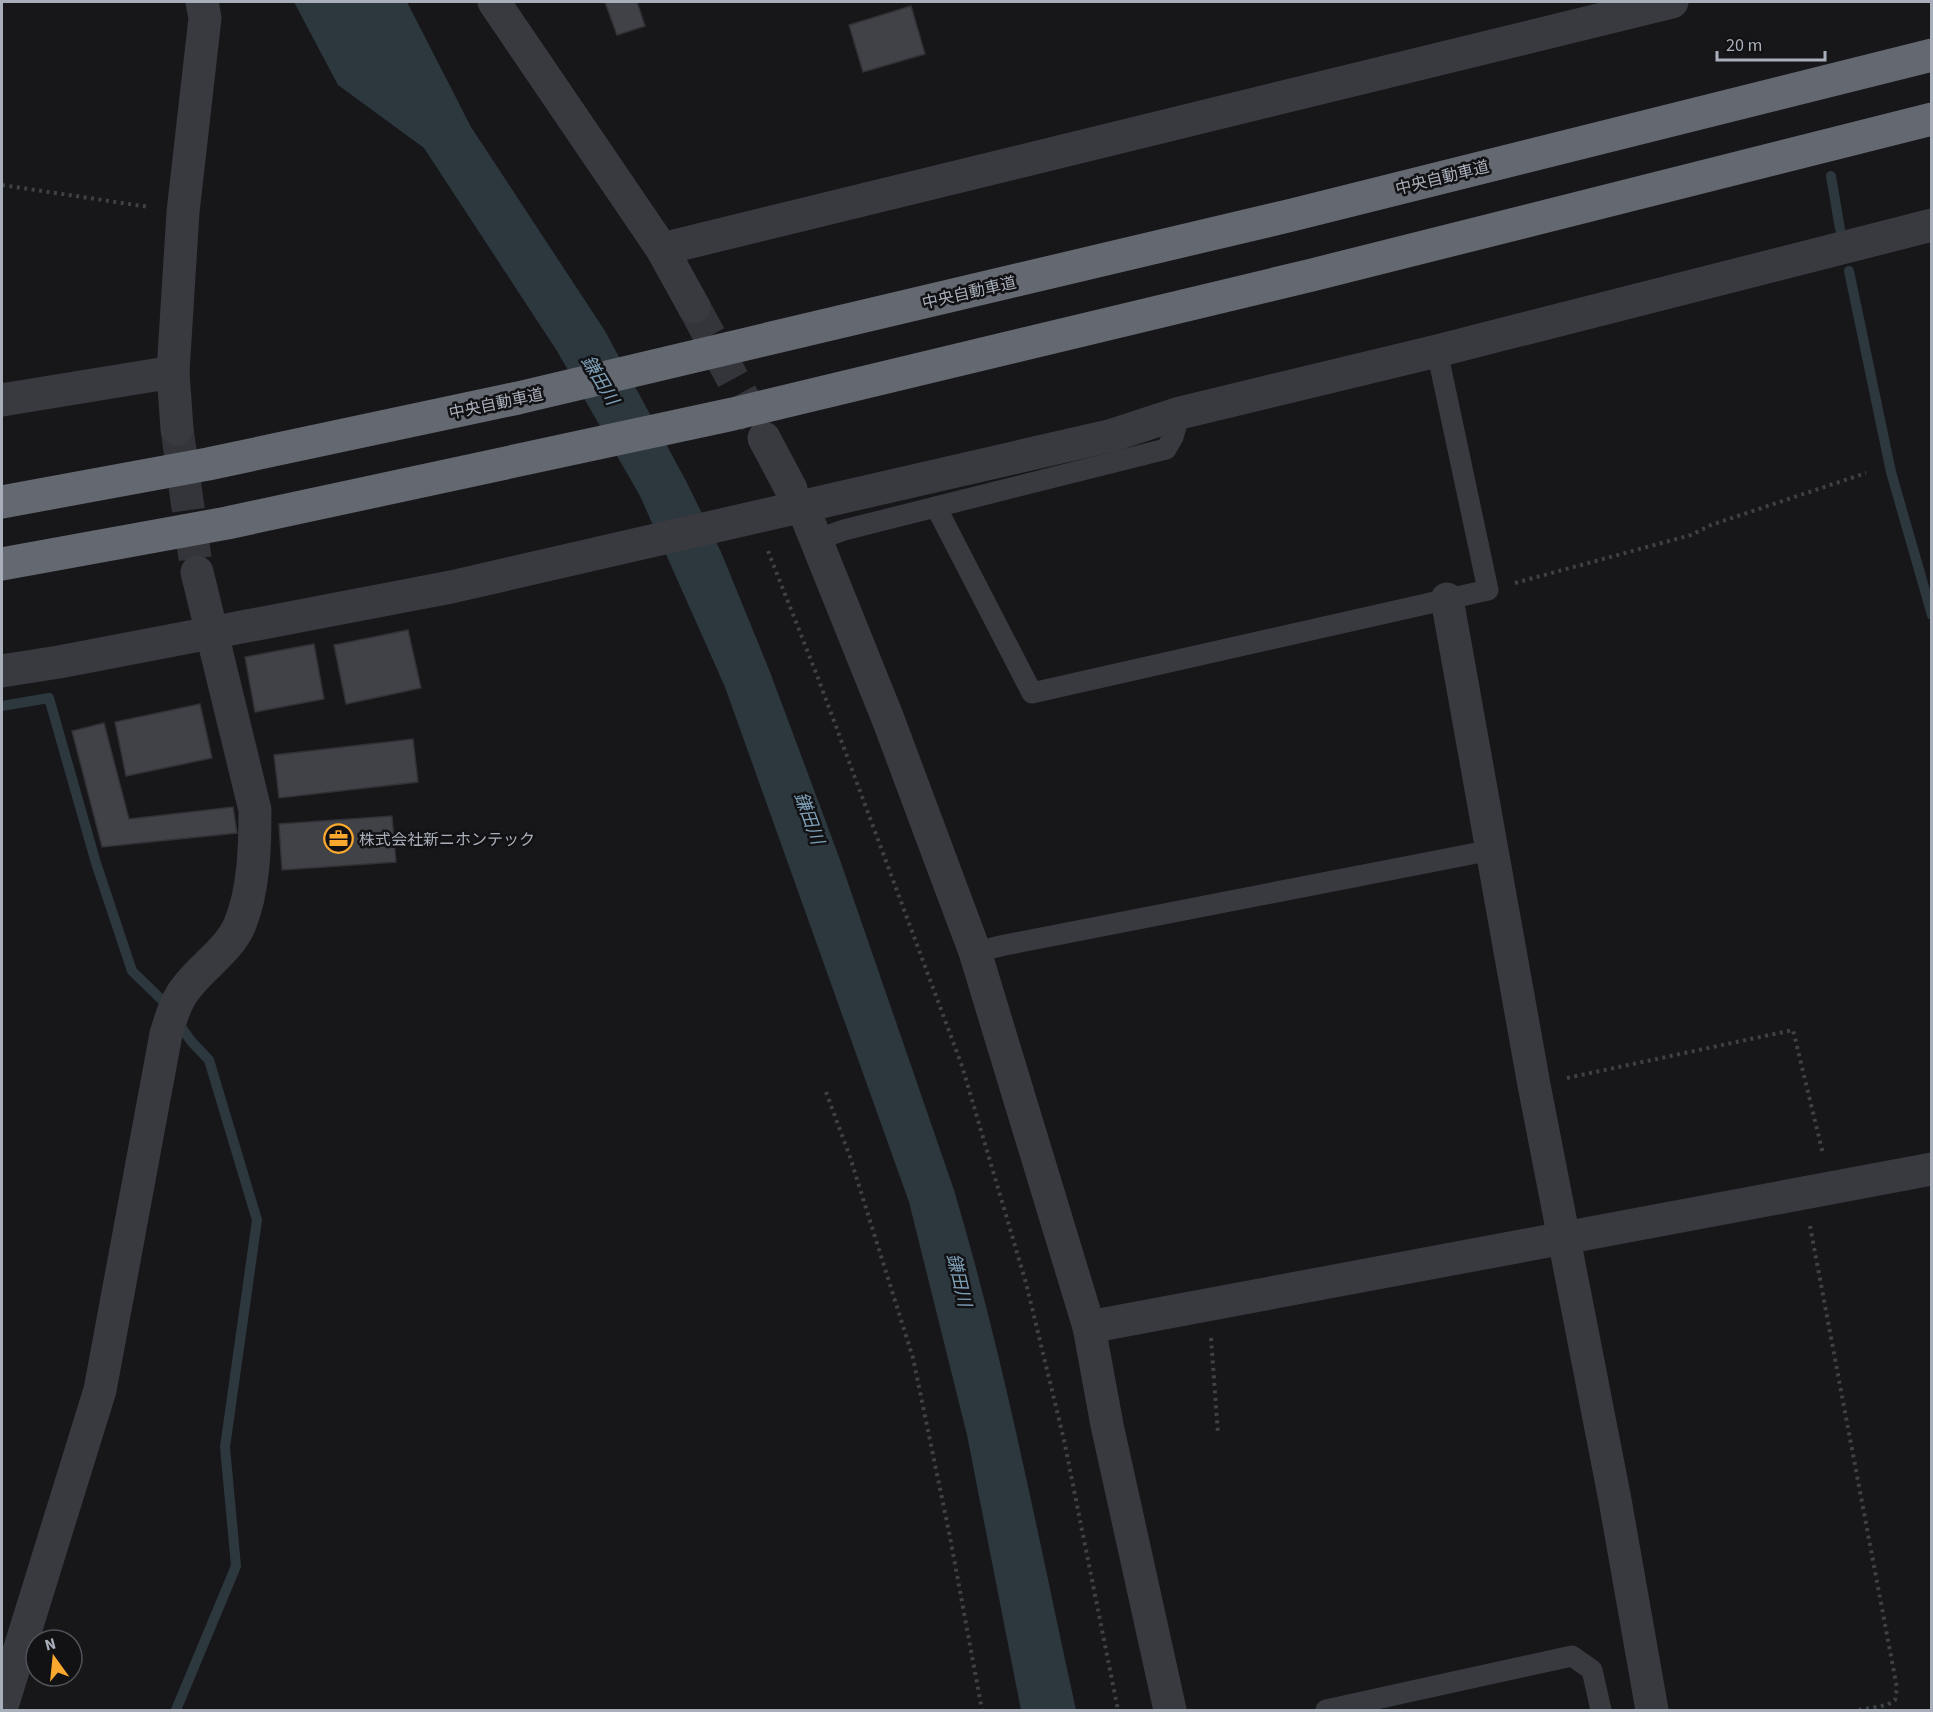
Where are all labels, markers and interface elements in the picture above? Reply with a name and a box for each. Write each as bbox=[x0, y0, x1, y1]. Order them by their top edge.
scale bar bbox=[1717, 24, 1825, 62]
text: 20 m bbox=[1726, 33, 1762, 58]
street label: 中央自動車道 bbox=[1393, 156, 1491, 200]
street label: 中央自動車道 bbox=[920, 271, 1018, 314]
water label: 鎌田川 bbox=[575, 351, 625, 412]
street label: 中央自動車道 bbox=[447, 383, 545, 425]
water label: 鎌田川 bbox=[788, 789, 830, 850]
office icon: 株式会社新ニホンテック bbox=[322, 823, 354, 855]
place label: 株式会社新ニホンテック bbox=[359, 829, 535, 851]
water label: 鎌田川 bbox=[940, 1251, 977, 1311]
north arrow bbox=[24, 1628, 84, 1688]
text: N bbox=[42, 1632, 58, 1656]

